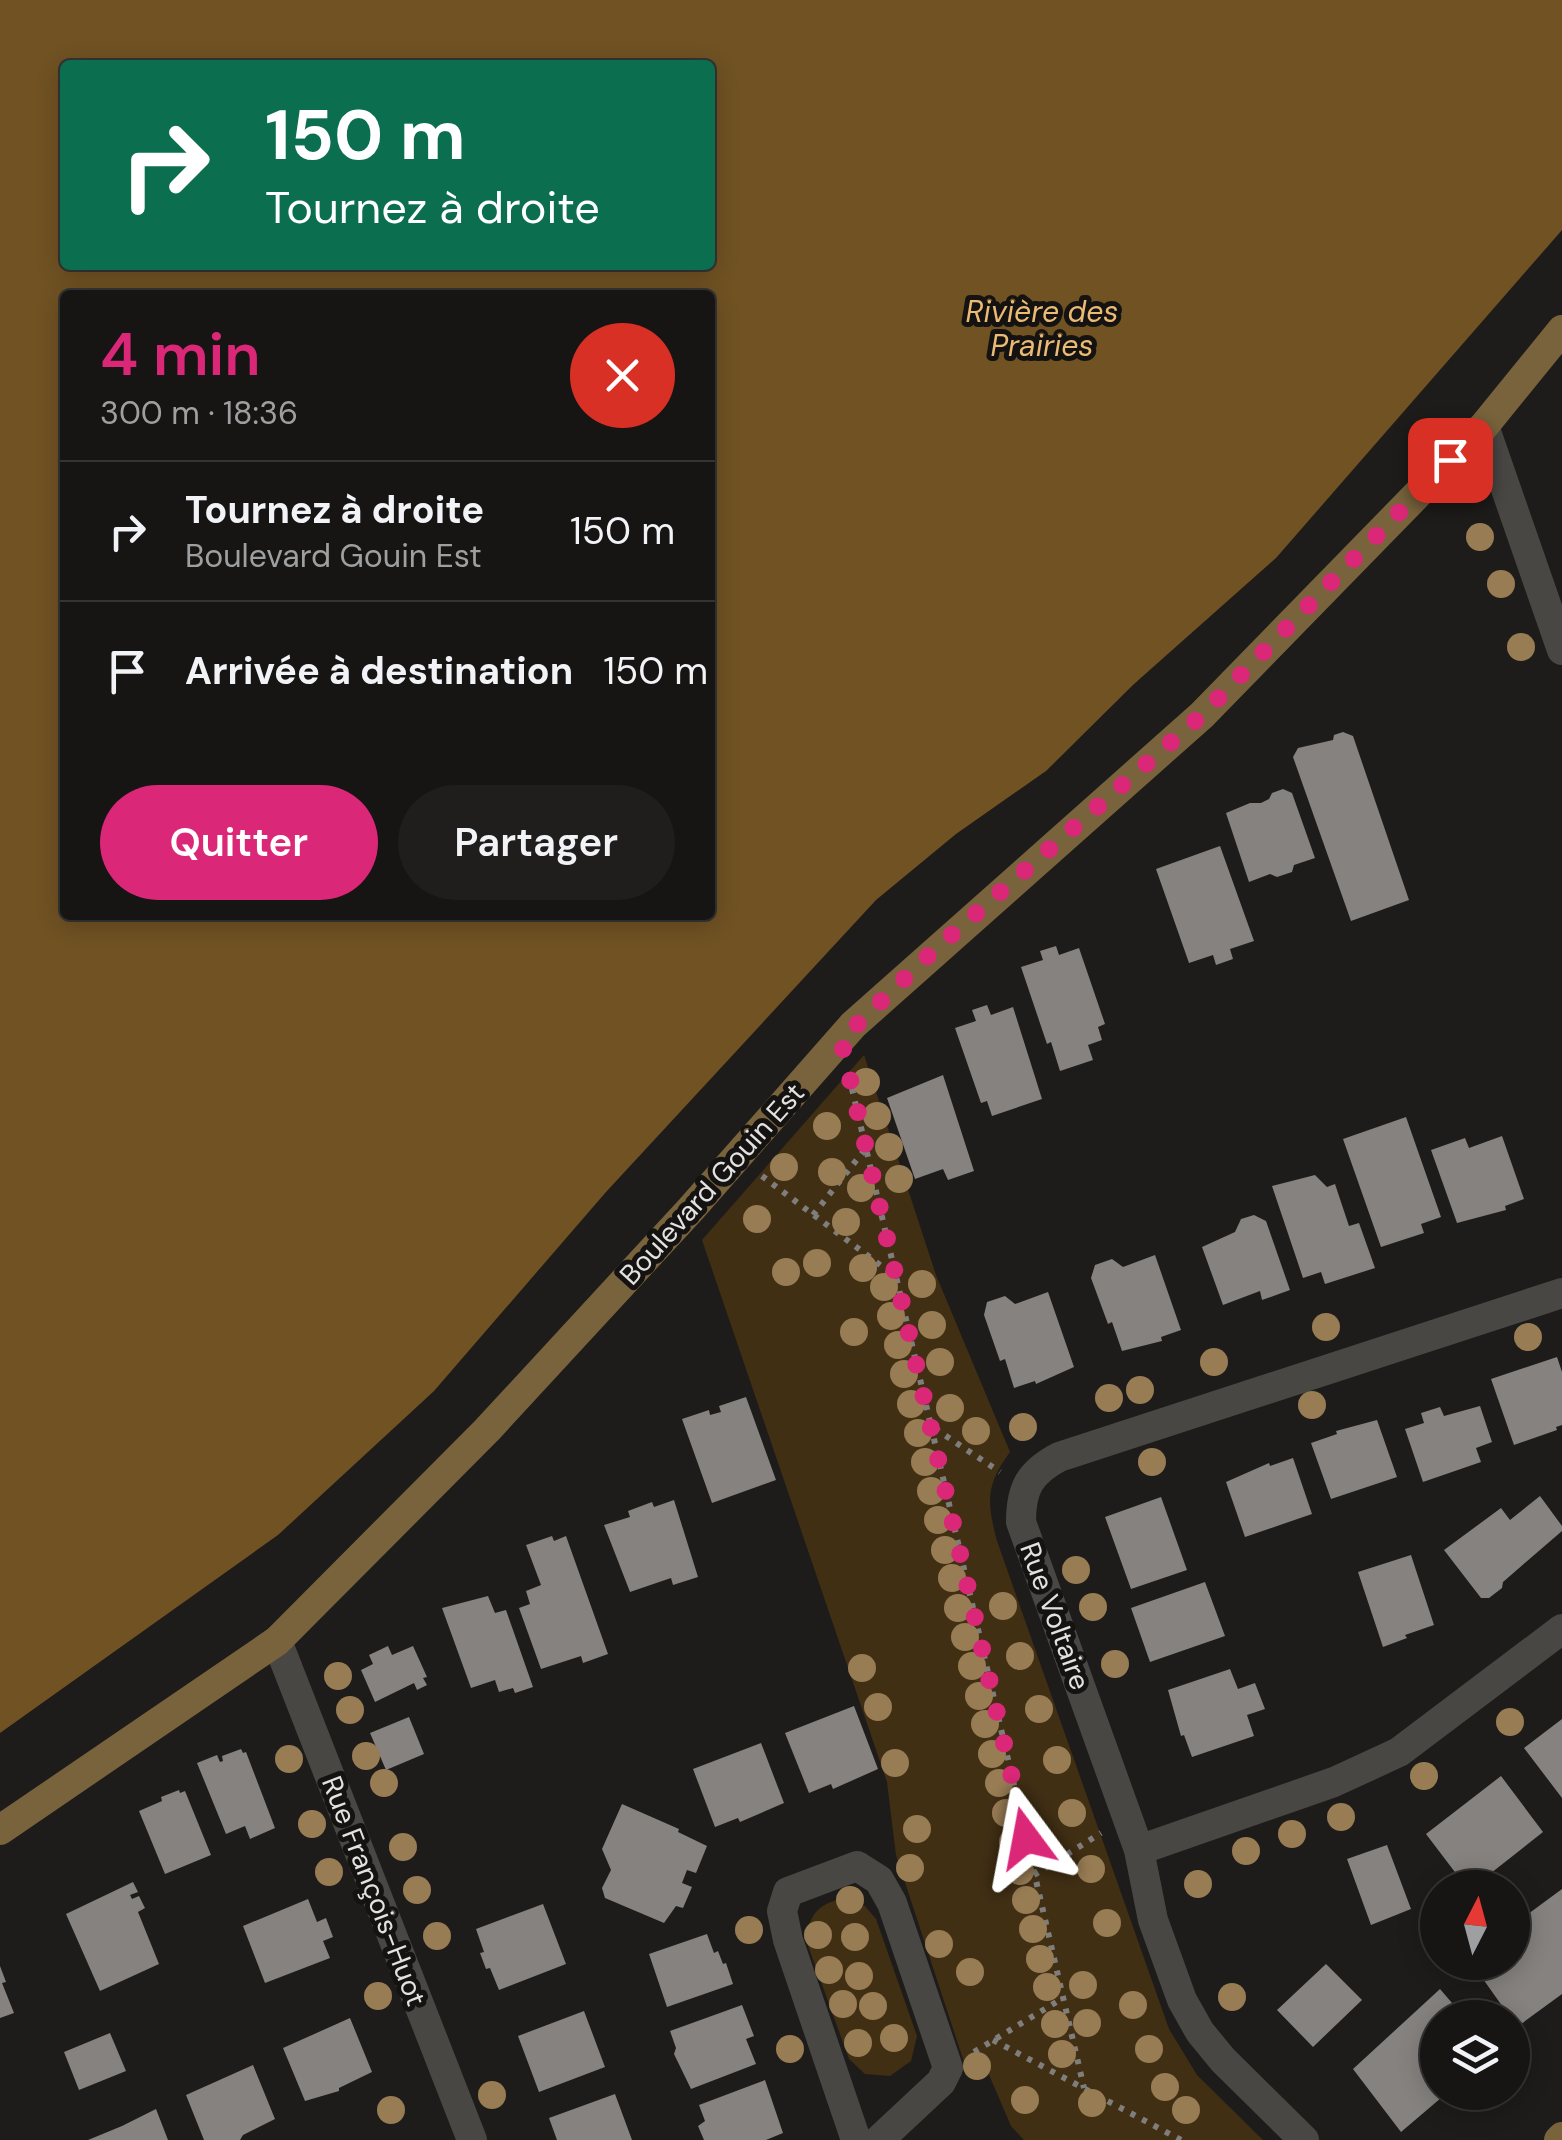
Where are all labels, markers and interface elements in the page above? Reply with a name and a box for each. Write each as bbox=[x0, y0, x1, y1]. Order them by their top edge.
text: 150 m bbox=[265, 90, 466, 181]
icon: right bbox=[100, 100, 230, 230]
text: Tournez à droite bbox=[265, 178, 600, 237]
water label: Rivière des Prairies bbox=[966, 292, 1118, 365]
text: 4 min bbox=[100, 315, 261, 394]
button: close bbox=[570, 323, 675, 428]
text: 300 m · 18:36 bbox=[100, 392, 298, 434]
pin bbox=[1408, 418, 1493, 503]
icon: arrive bbox=[1423, 433, 1478, 488]
text: Tournez à droite bbox=[185, 485, 484, 535]
icon: right bbox=[100, 504, 155, 559]
text: 150 m bbox=[570, 506, 675, 556]
text: Boulevard Gouin Est bbox=[185, 535, 482, 577]
icon: arrive bbox=[100, 644, 155, 699]
text: Arrivée à destination bbox=[185, 646, 573, 696]
text: 150 m bbox=[603, 646, 708, 696]
button: Quitter bbox=[100, 785, 378, 900]
button: Partager bbox=[398, 785, 675, 900]
street label: Boulevard Gouin Est bbox=[611, 1075, 813, 1293]
street label: Rue Voltaire bbox=[1011, 1537, 1099, 1695]
street label: Rue François-Huot bbox=[313, 1771, 435, 2011]
position arrow bbox=[974, 1786, 1078, 1890]
north arrow bbox=[1420, 1870, 1530, 1980]
map controls bbox=[1420, 1870, 1530, 2110]
button: layers bbox=[1420, 2000, 1530, 2110]

